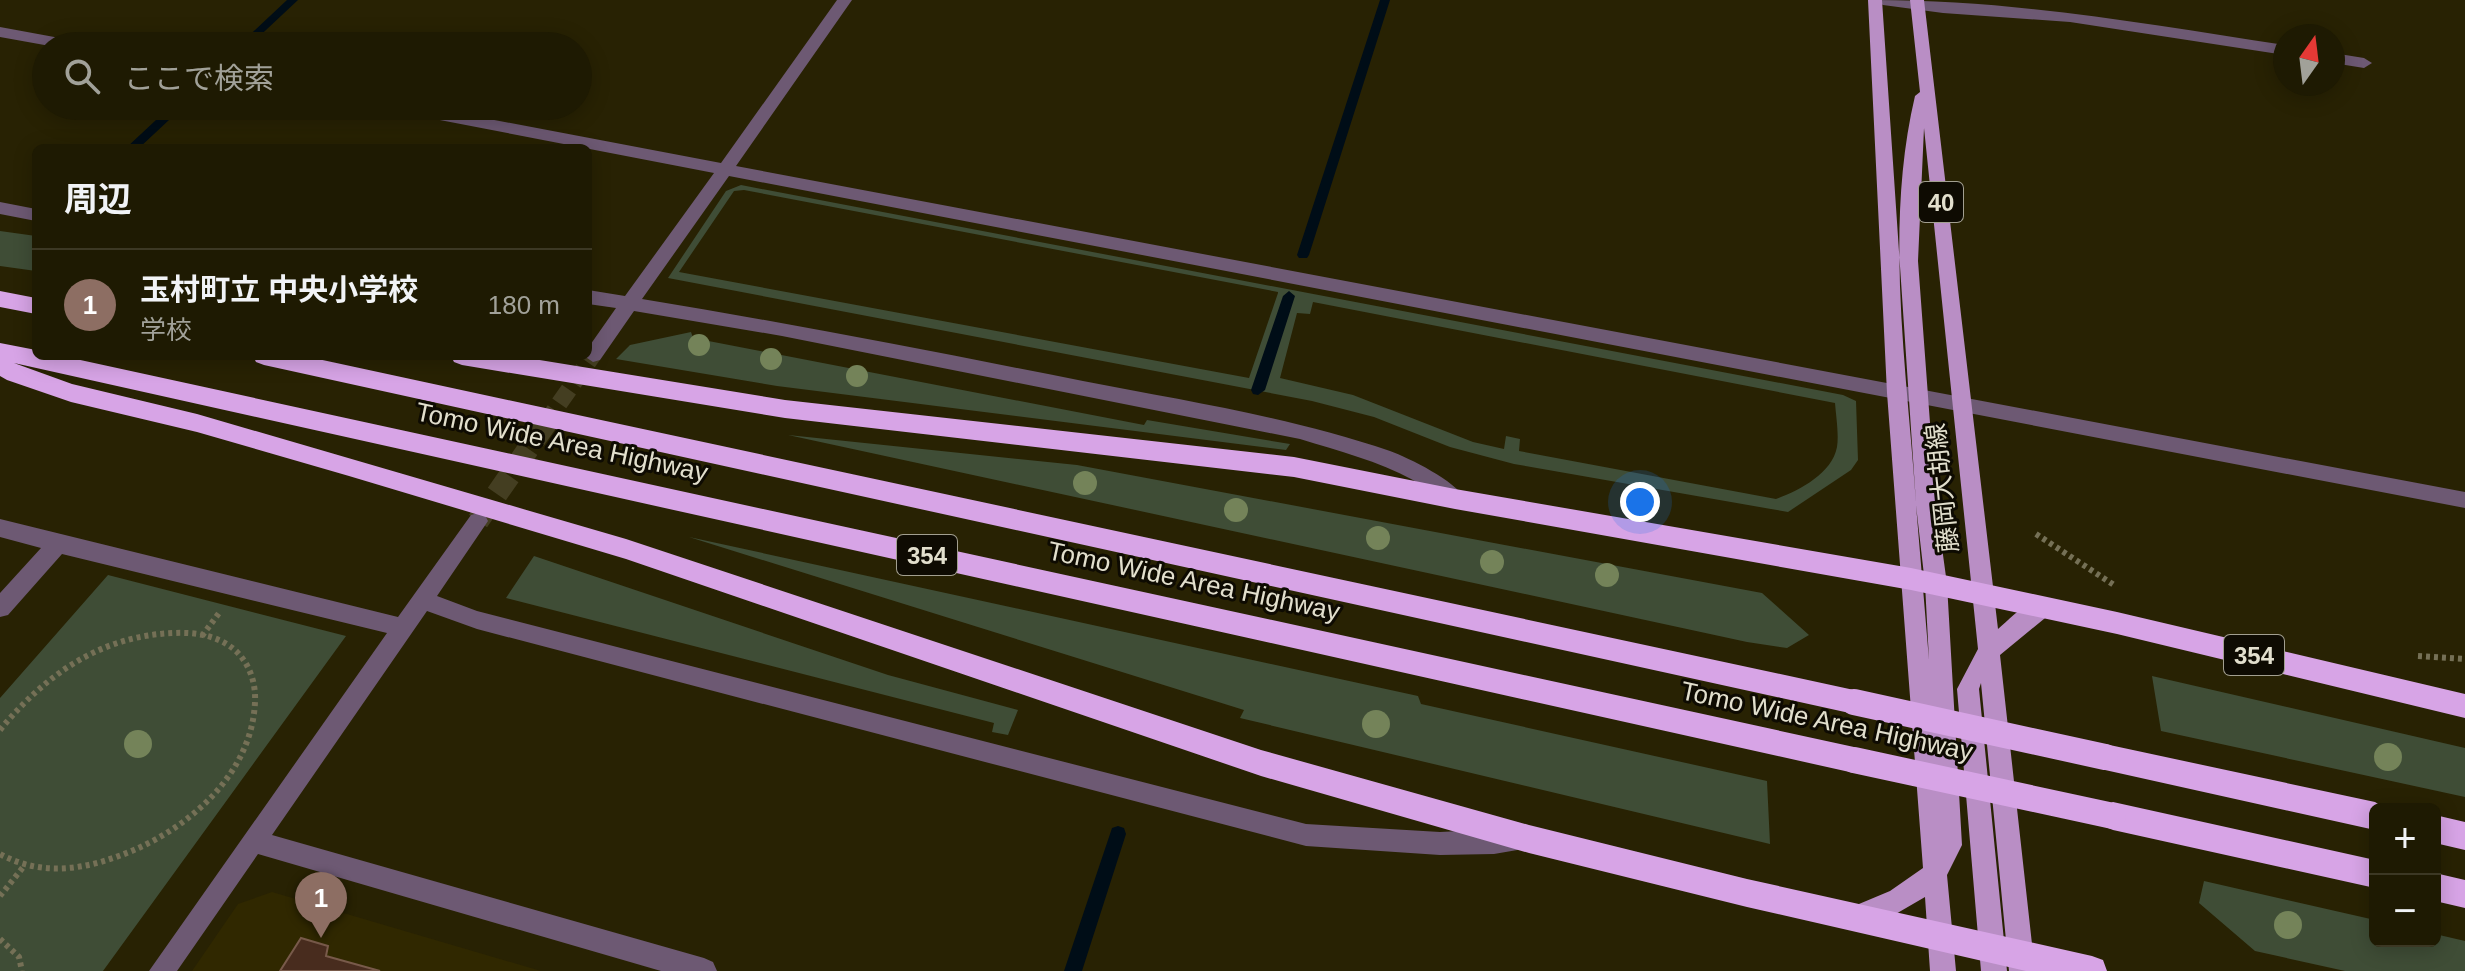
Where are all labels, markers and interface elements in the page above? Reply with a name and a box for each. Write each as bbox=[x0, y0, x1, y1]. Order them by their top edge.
north arrow bbox=[2273, 24, 2345, 96]
search box bbox=[32, 32, 592, 120]
icon: search bbox=[60, 54, 104, 98]
text: ここで検索 bbox=[124, 62, 274, 95]
text: 周辺 bbox=[64, 180, 132, 218]
road number: 40 bbox=[1919, 182, 1963, 222]
text: 玉村町立 中央小学校 bbox=[140, 273, 418, 306]
text: 1 bbox=[83, 290, 97, 320]
text: 180 m bbox=[488, 290, 560, 320]
text: 学校 bbox=[140, 315, 192, 345]
street label: Tomo Wide Area Highway bbox=[413, 396, 711, 488]
street label: 藤岡大胡線 bbox=[1920, 422, 1964, 554]
your location bbox=[1620, 482, 1660, 522]
road number: 354 bbox=[897, 535, 957, 575]
street label: Tomo Wide Area Highway bbox=[1045, 535, 1343, 627]
road number: 354 bbox=[2224, 635, 2284, 675]
street label: Tomo Wide Area Highway bbox=[1678, 675, 1976, 767]
map controls bbox=[2369, 803, 2441, 947]
button: + bbox=[2369, 803, 2441, 875]
pin: 1 bbox=[295, 872, 347, 938]
button: − bbox=[2369, 875, 2441, 947]

